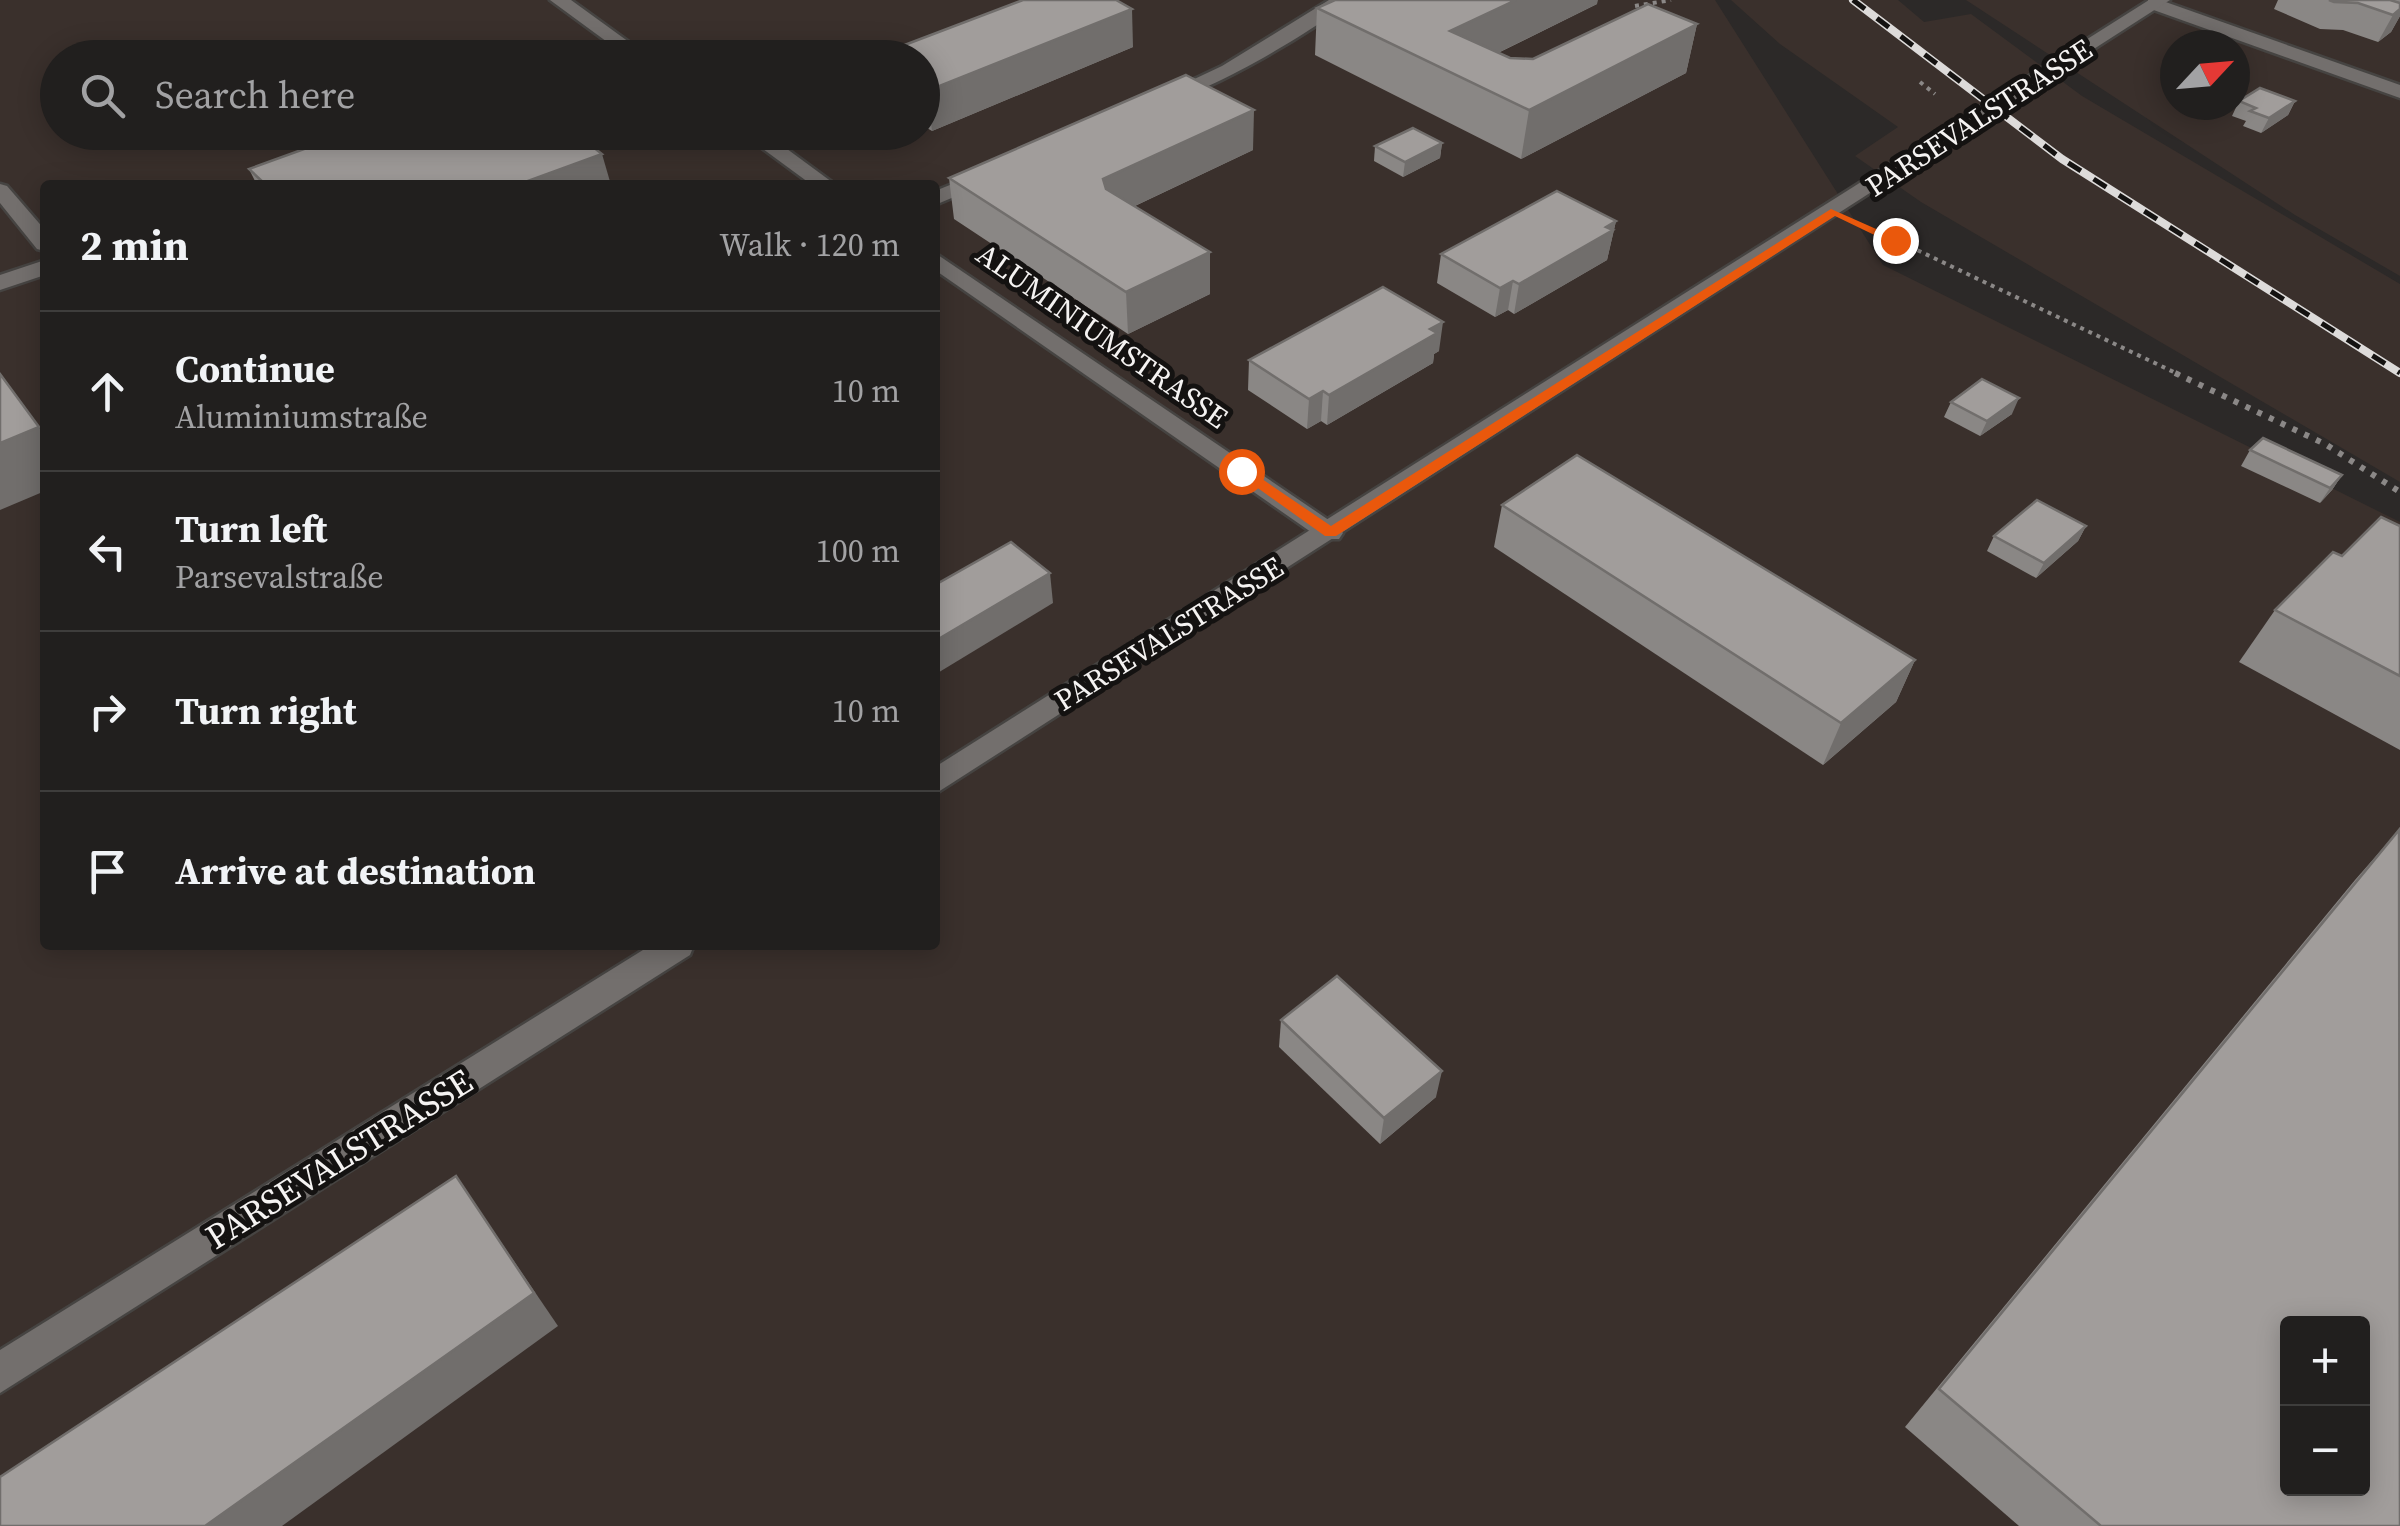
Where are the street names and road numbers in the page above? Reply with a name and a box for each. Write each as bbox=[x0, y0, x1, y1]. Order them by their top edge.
street label: PARSEVALSTRASSE bbox=[1858, 29, 2100, 206]
street label: ALUMINIUMSTRASSE bbox=[968, 233, 1236, 438]
street label: PARSEVALSTRASSE bbox=[1047, 547, 1291, 720]
street label: PARSEVALSTRASSE bbox=[196, 1058, 482, 1260]

